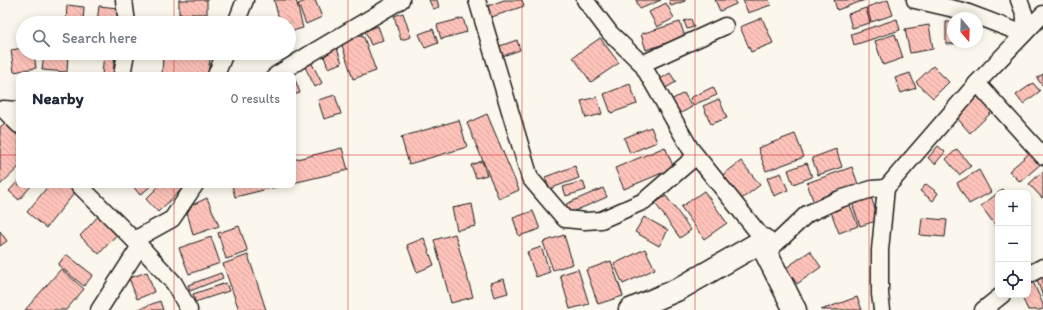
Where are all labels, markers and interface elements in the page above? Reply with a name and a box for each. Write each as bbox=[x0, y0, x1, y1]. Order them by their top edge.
north arrow bbox=[947, 12, 983, 48]
search box bbox=[16, 16, 296, 60]
icon: search bbox=[30, 27, 52, 49]
text: Search here bbox=[62, 29, 137, 47]
text: Nearby bbox=[32, 88, 84, 108]
text: 0 results bbox=[230, 91, 280, 106]
map controls bbox=[995, 190, 1031, 298]
button: + bbox=[995, 190, 1031, 226]
button: − bbox=[995, 226, 1031, 262]
button: locate bbox=[995, 262, 1031, 298]

